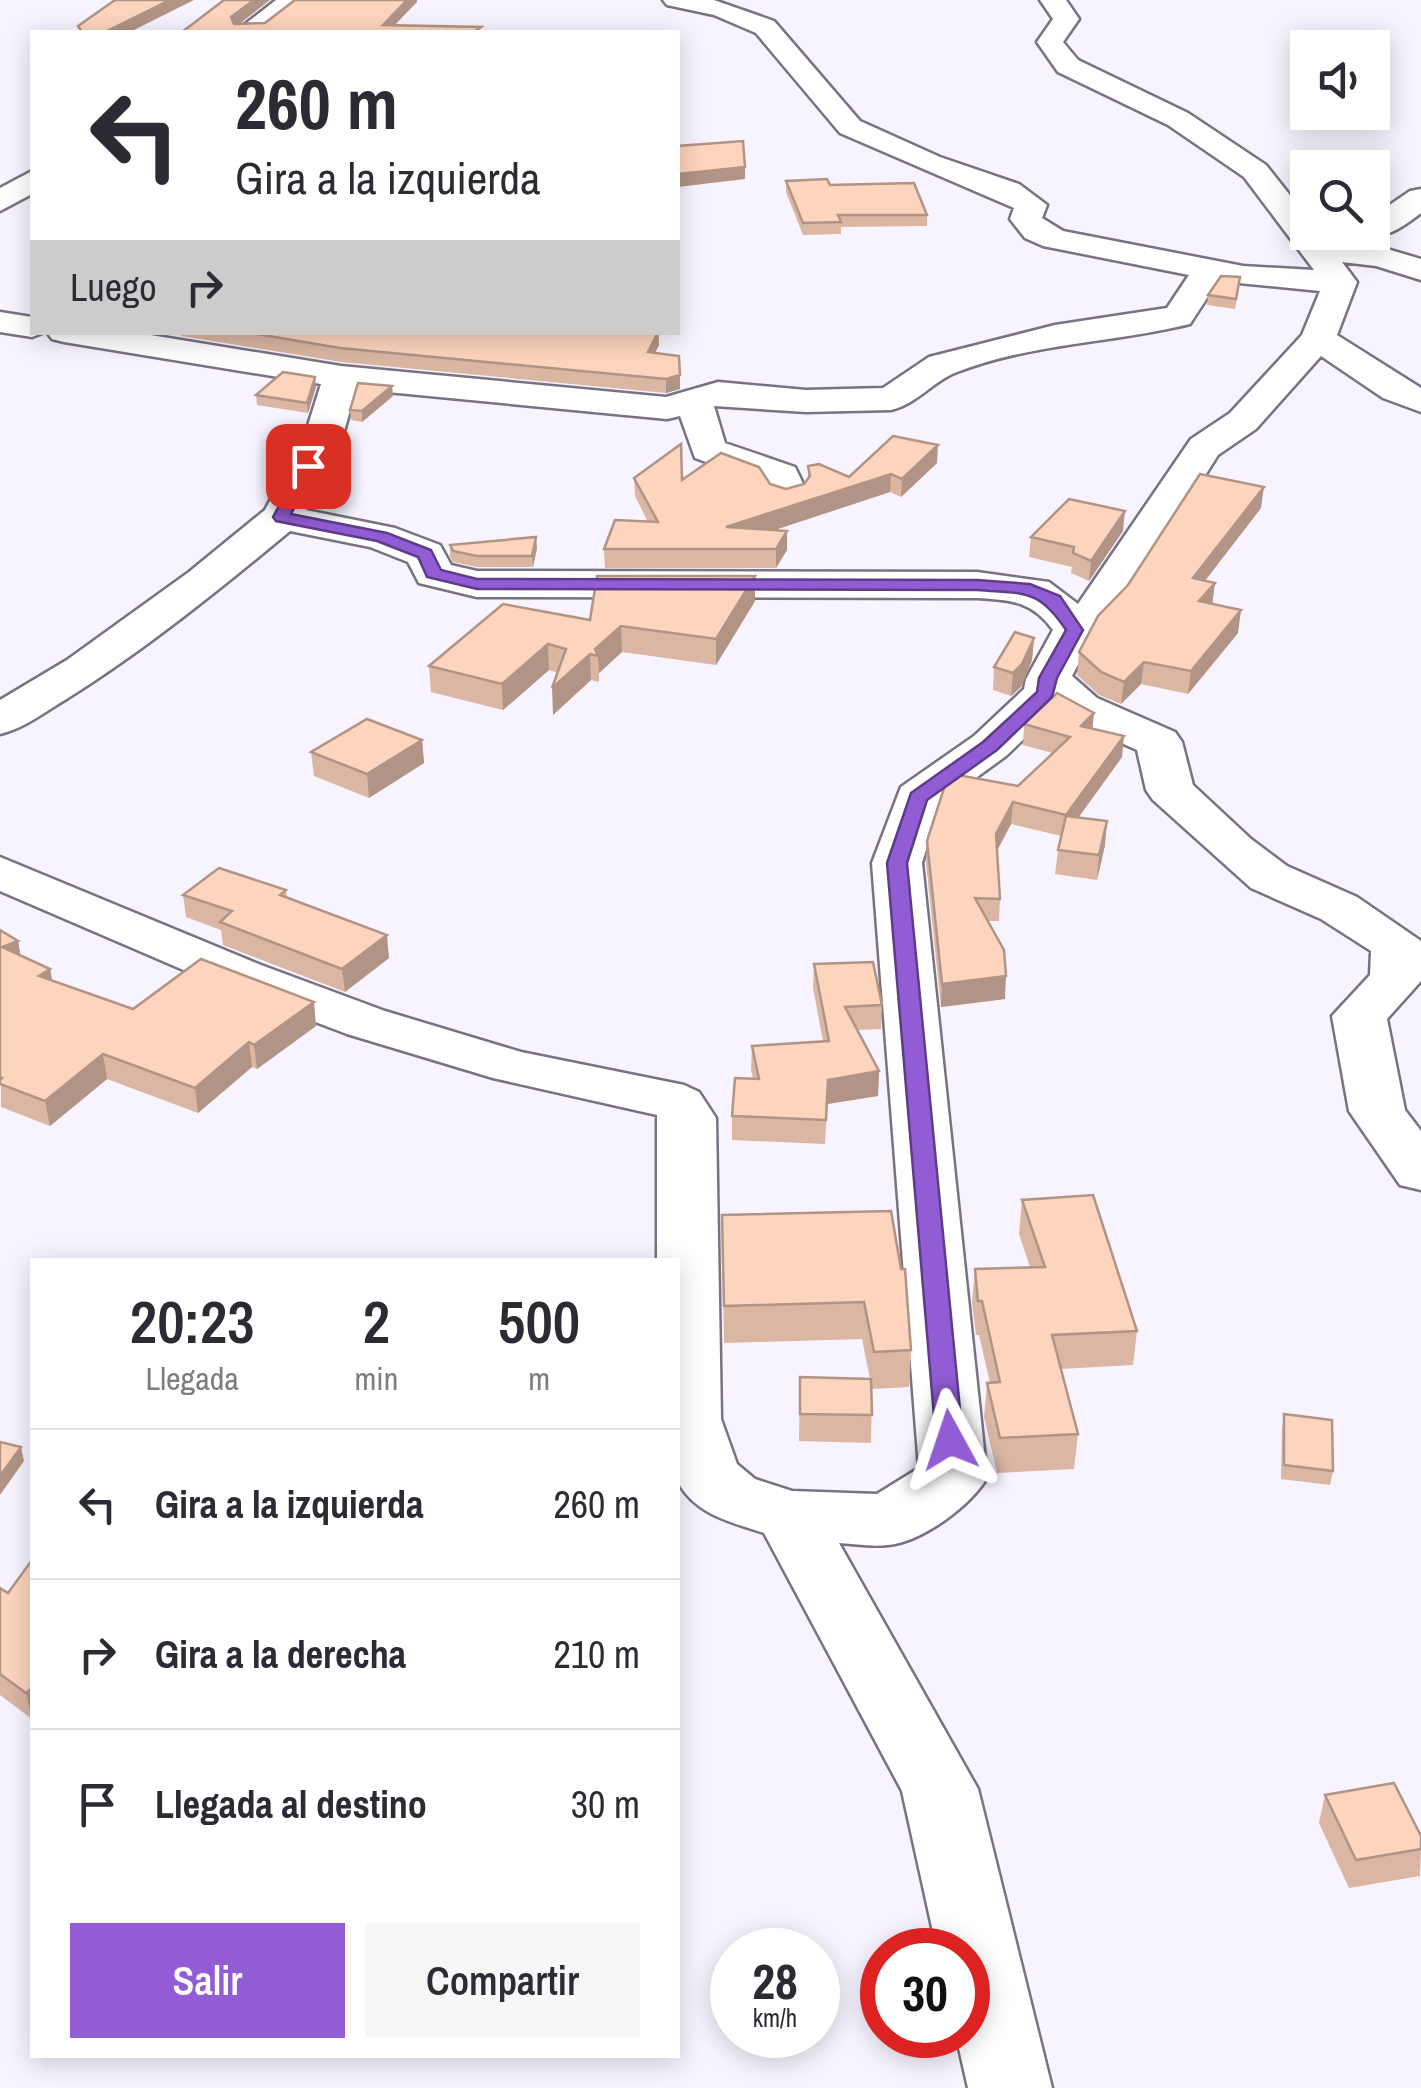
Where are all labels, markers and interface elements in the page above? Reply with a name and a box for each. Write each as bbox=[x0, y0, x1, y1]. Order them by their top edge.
map controls bbox=[1290, 30, 1390, 250]
button: sound bbox=[1290, 30, 1390, 130]
text: 260 m bbox=[235, 57, 398, 151]
icon: left bbox=[70, 70, 200, 200]
text: Gira a la izquierda bbox=[235, 147, 541, 208]
button: search bbox=[1290, 150, 1390, 250]
icon: right bbox=[177, 260, 232, 315]
text: Luego bbox=[70, 262, 157, 313]
pin bbox=[266, 424, 351, 509]
icon: arrive bbox=[281, 439, 336, 494]
text: 20:23 bbox=[130, 1281, 255, 1362]
text: 2 bbox=[363, 1281, 390, 1362]
text: 500 bbox=[498, 1281, 580, 1362]
text: Llegada bbox=[146, 1357, 239, 1400]
text: min bbox=[355, 1357, 398, 1400]
text: m bbox=[528, 1357, 550, 1400]
position arrow bbox=[898, 1388, 1002, 1492]
icon: left bbox=[70, 1477, 125, 1532]
text: Gira a la izquierda bbox=[155, 1479, 423, 1530]
text: 260 m bbox=[553, 1479, 640, 1530]
icon: right bbox=[70, 1627, 125, 1682]
text: Gira a la derecha bbox=[155, 1629, 406, 1680]
text: 210 m bbox=[553, 1629, 640, 1680]
icon: arrive bbox=[70, 1777, 125, 1832]
text: Llegada al destino bbox=[155, 1779, 427, 1830]
text: 30 m bbox=[571, 1779, 640, 1830]
button: Salir bbox=[70, 1923, 345, 2038]
button: Compartir bbox=[365, 1923, 640, 2038]
speed limit sign: 30 bbox=[860, 1928, 990, 2058]
text: 28 bbox=[752, 1947, 798, 2015]
text: km/h bbox=[753, 2001, 797, 2035]

